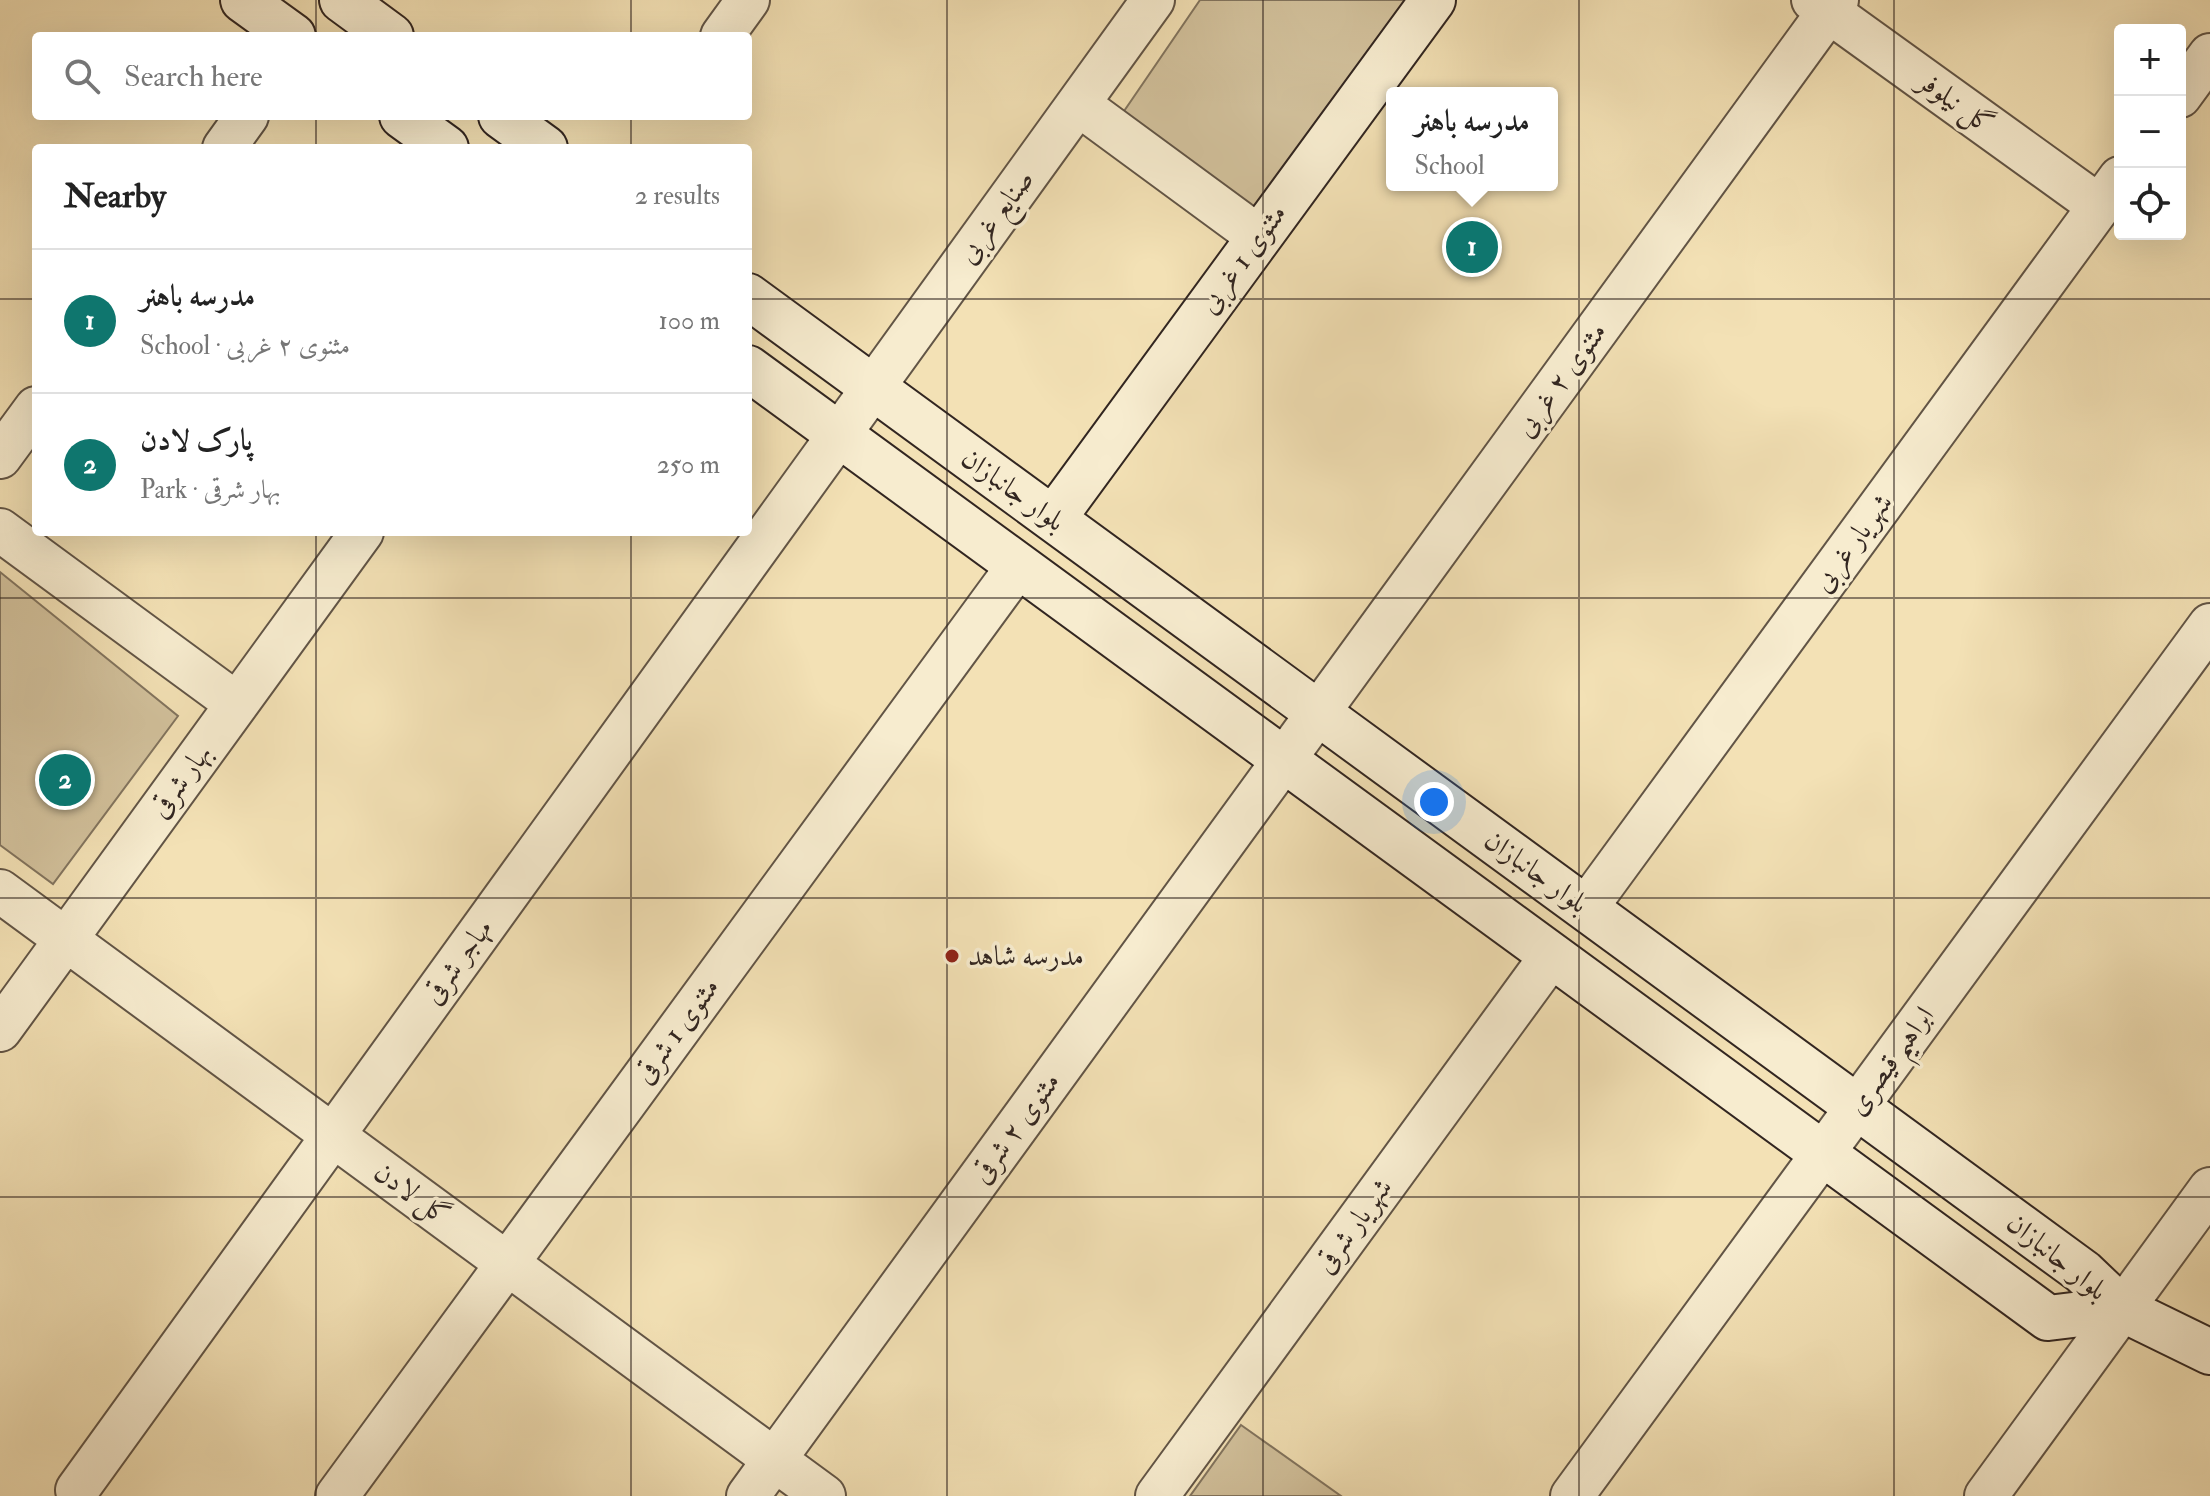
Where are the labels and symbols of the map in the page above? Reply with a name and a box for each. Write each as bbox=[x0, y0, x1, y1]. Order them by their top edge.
street label: گل نیلوفر bbox=[1908, 62, 2001, 143]
street label: صنایع غربی bbox=[950, 163, 1047, 275]
street label: مثنوی 1 غربی bbox=[1192, 197, 1295, 321]
pin: 1 bbox=[1446, 217, 1498, 277]
street label: مثنوی ۲ غربی bbox=[1508, 316, 1615, 445]
street label: بلوار جانبازان bbox=[954, 441, 1072, 539]
street label: شهریار غربی bbox=[1805, 487, 1901, 600]
street label: بهار شرقی bbox=[142, 737, 220, 825]
pin: 2 bbox=[39, 750, 91, 810]
your location bbox=[1414, 782, 1454, 822]
street label: بلوار جانبازان bbox=[1477, 823, 1595, 921]
street label: مهاجر شرقی bbox=[415, 913, 501, 1011]
place label: مدرسه شاهد bbox=[968, 939, 1084, 974]
marker: مدرسه شاهد bbox=[943, 947, 961, 965]
street label: مثنوی 1 شرقی bbox=[627, 971, 727, 1091]
street label: ابراهیم قیصری bbox=[1840, 1000, 1949, 1128]
street label: مثنوی ۲ شرقی bbox=[964, 1066, 1068, 1190]
street label: گل لادن bbox=[366, 1155, 457, 1234]
street label: شهریار شرقی bbox=[1308, 1171, 1400, 1281]
street label: بلوار جانبازان bbox=[1999, 1206, 2115, 1308]

